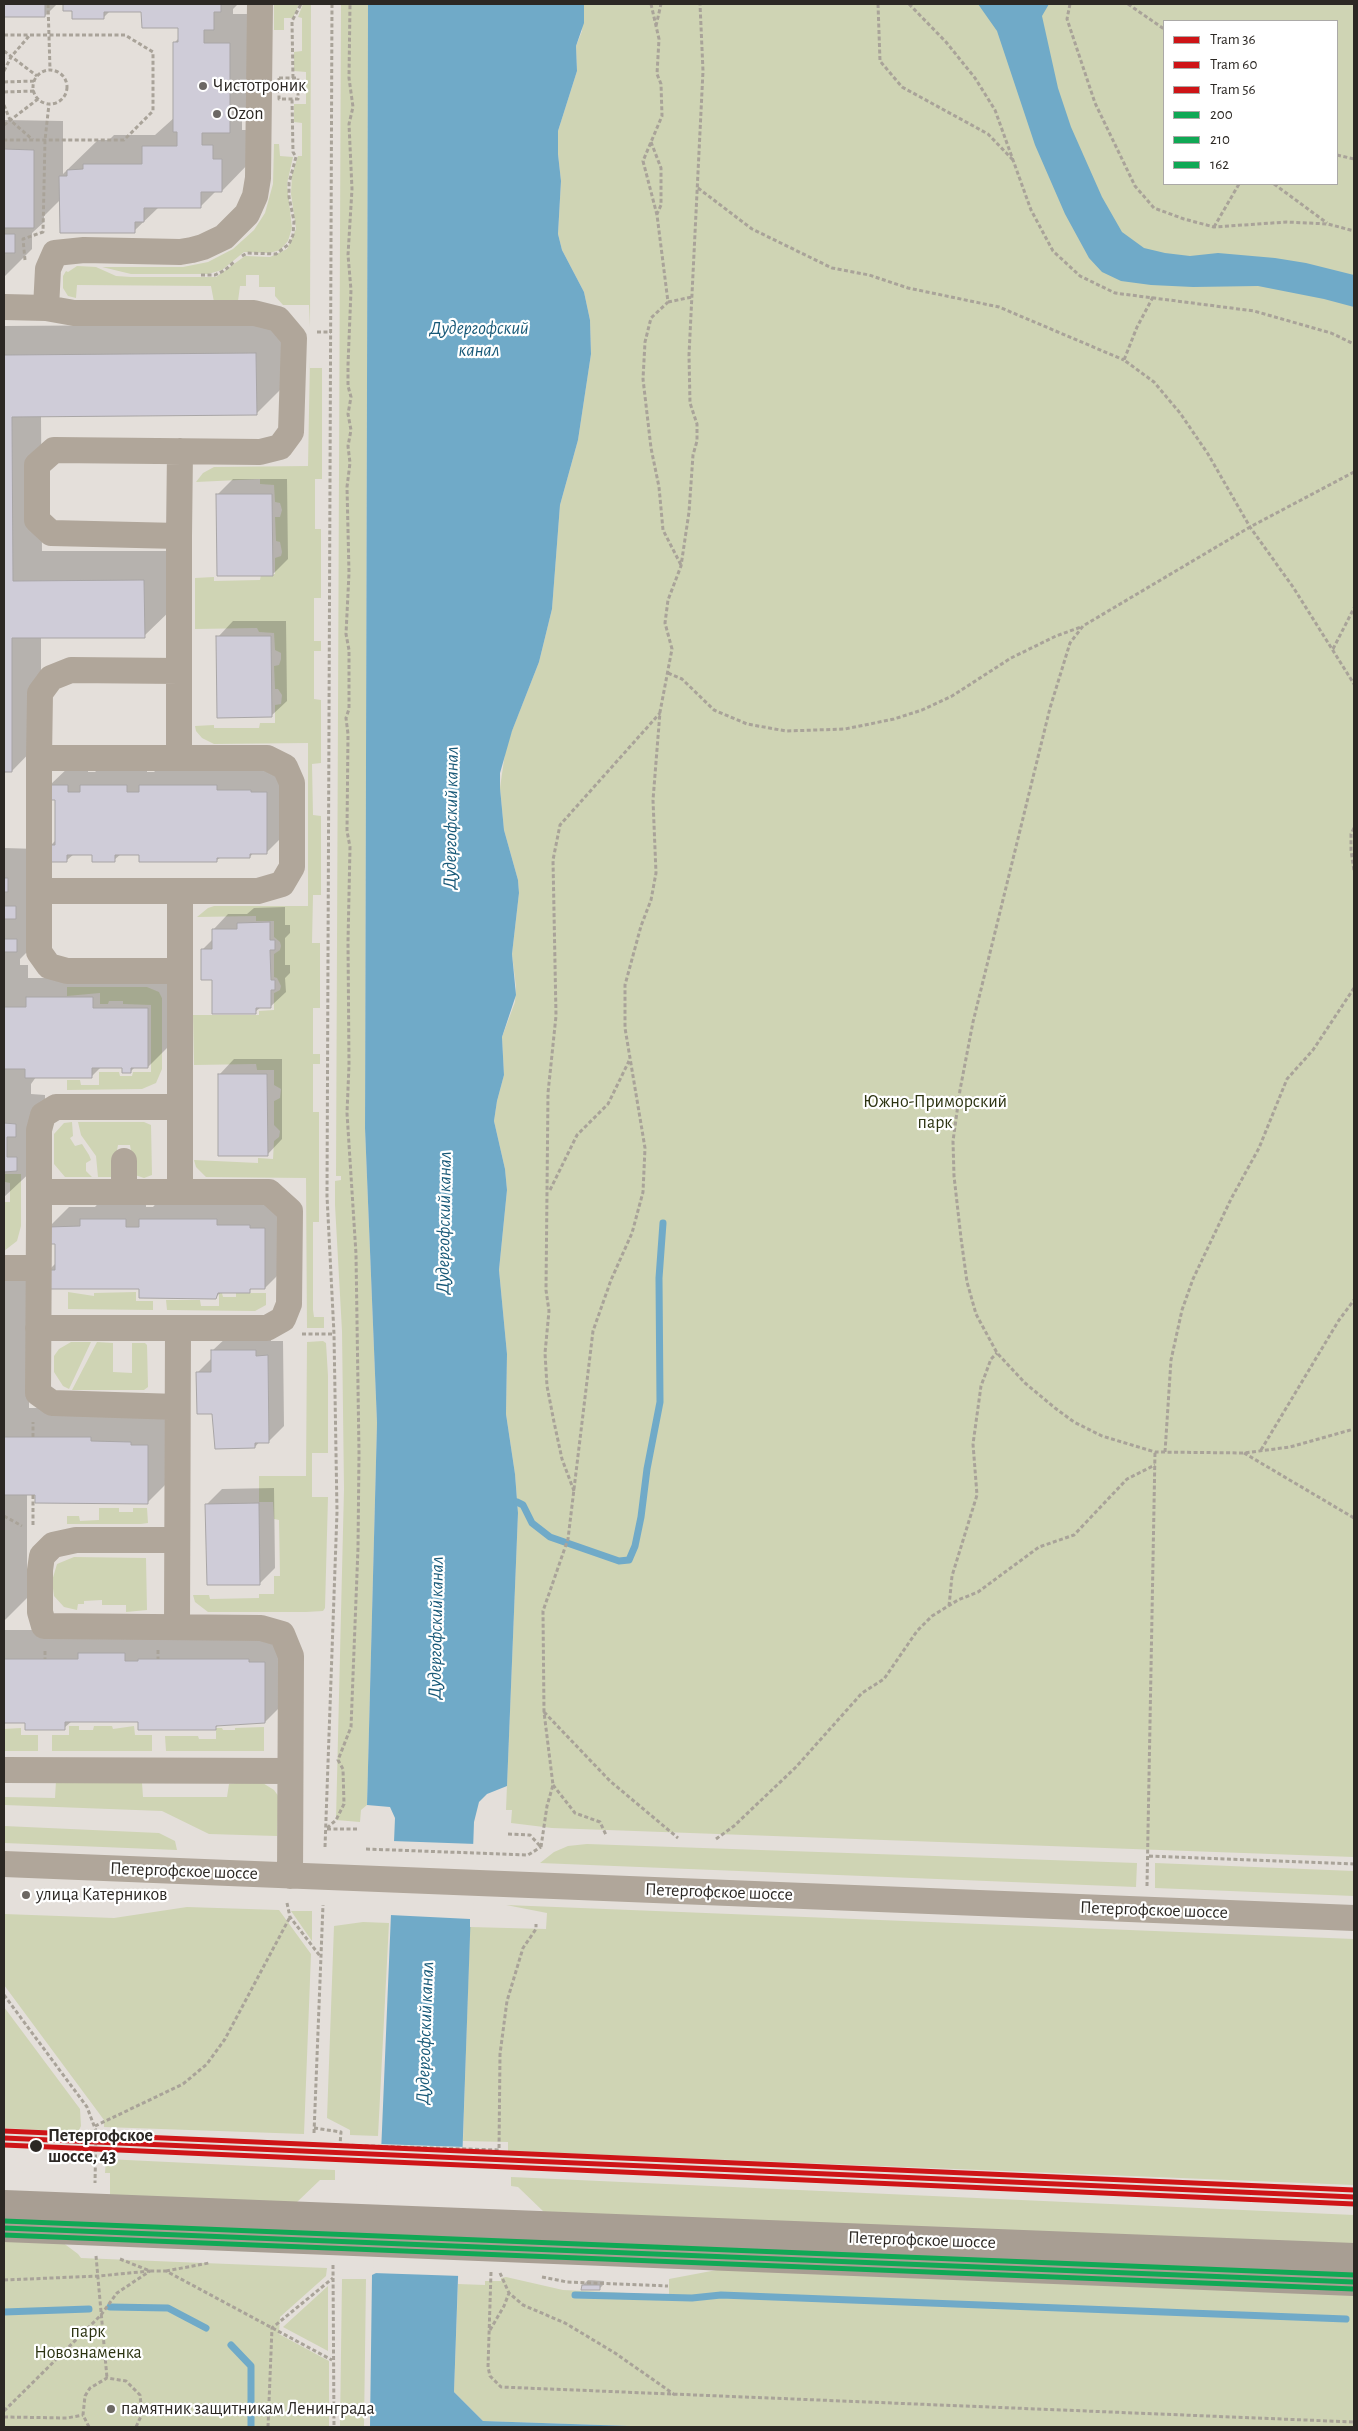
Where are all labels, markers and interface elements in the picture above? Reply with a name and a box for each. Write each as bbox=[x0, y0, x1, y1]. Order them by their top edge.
legend bbox=[1163, 20, 1338, 185]
text: Tram 36 bbox=[1210, 32, 1256, 47]
text: Tram 60 bbox=[1210, 57, 1257, 72]
place label: Чистотроник bbox=[213, 75, 306, 97]
marker: Чистотроник bbox=[197, 80, 209, 92]
text: Tram 56 bbox=[1210, 82, 1256, 97]
place label: Ozon bbox=[227, 103, 264, 125]
text: 200 bbox=[1210, 107, 1233, 122]
marker: Ozon bbox=[211, 108, 223, 120]
text: 210 bbox=[1210, 132, 1230, 147]
text: 162 bbox=[1210, 157, 1229, 172]
water label: Дудергофский канал bbox=[429, 317, 529, 361]
water label: Дудергофский канал bbox=[438, 746, 464, 890]
park label: Южно-Приморский парк bbox=[863, 1091, 1007, 1134]
water label: Дудергофский канал bbox=[431, 1151, 457, 1295]
water label: Дудергофский канал bbox=[423, 1556, 449, 1700]
street label: Петергофское шоссе bbox=[110, 1858, 258, 1884]
street label: Петергофское шоссе bbox=[645, 1879, 793, 1905]
place label: улица Катерников bbox=[36, 1884, 167, 1906]
marker: улица Катерников bbox=[20, 1889, 32, 1901]
street label: Петергофское шоссе bbox=[1080, 1897, 1228, 1923]
water label: Дудергофский канал bbox=[411, 1961, 439, 2105]
place label: Петергофское шоссе, 43 bbox=[48, 2125, 153, 2168]
marker: Петергофское шоссе, 43 bbox=[28, 2138, 44, 2154]
street label: Петергофское шоссе bbox=[848, 2227, 996, 2253]
park label: парк Новознаменка bbox=[34, 2321, 142, 2364]
place label: памятник защитникам Ленинграда bbox=[121, 2398, 375, 2420]
marker: памятник защитникам Ленинграда bbox=[105, 2403, 117, 2415]

